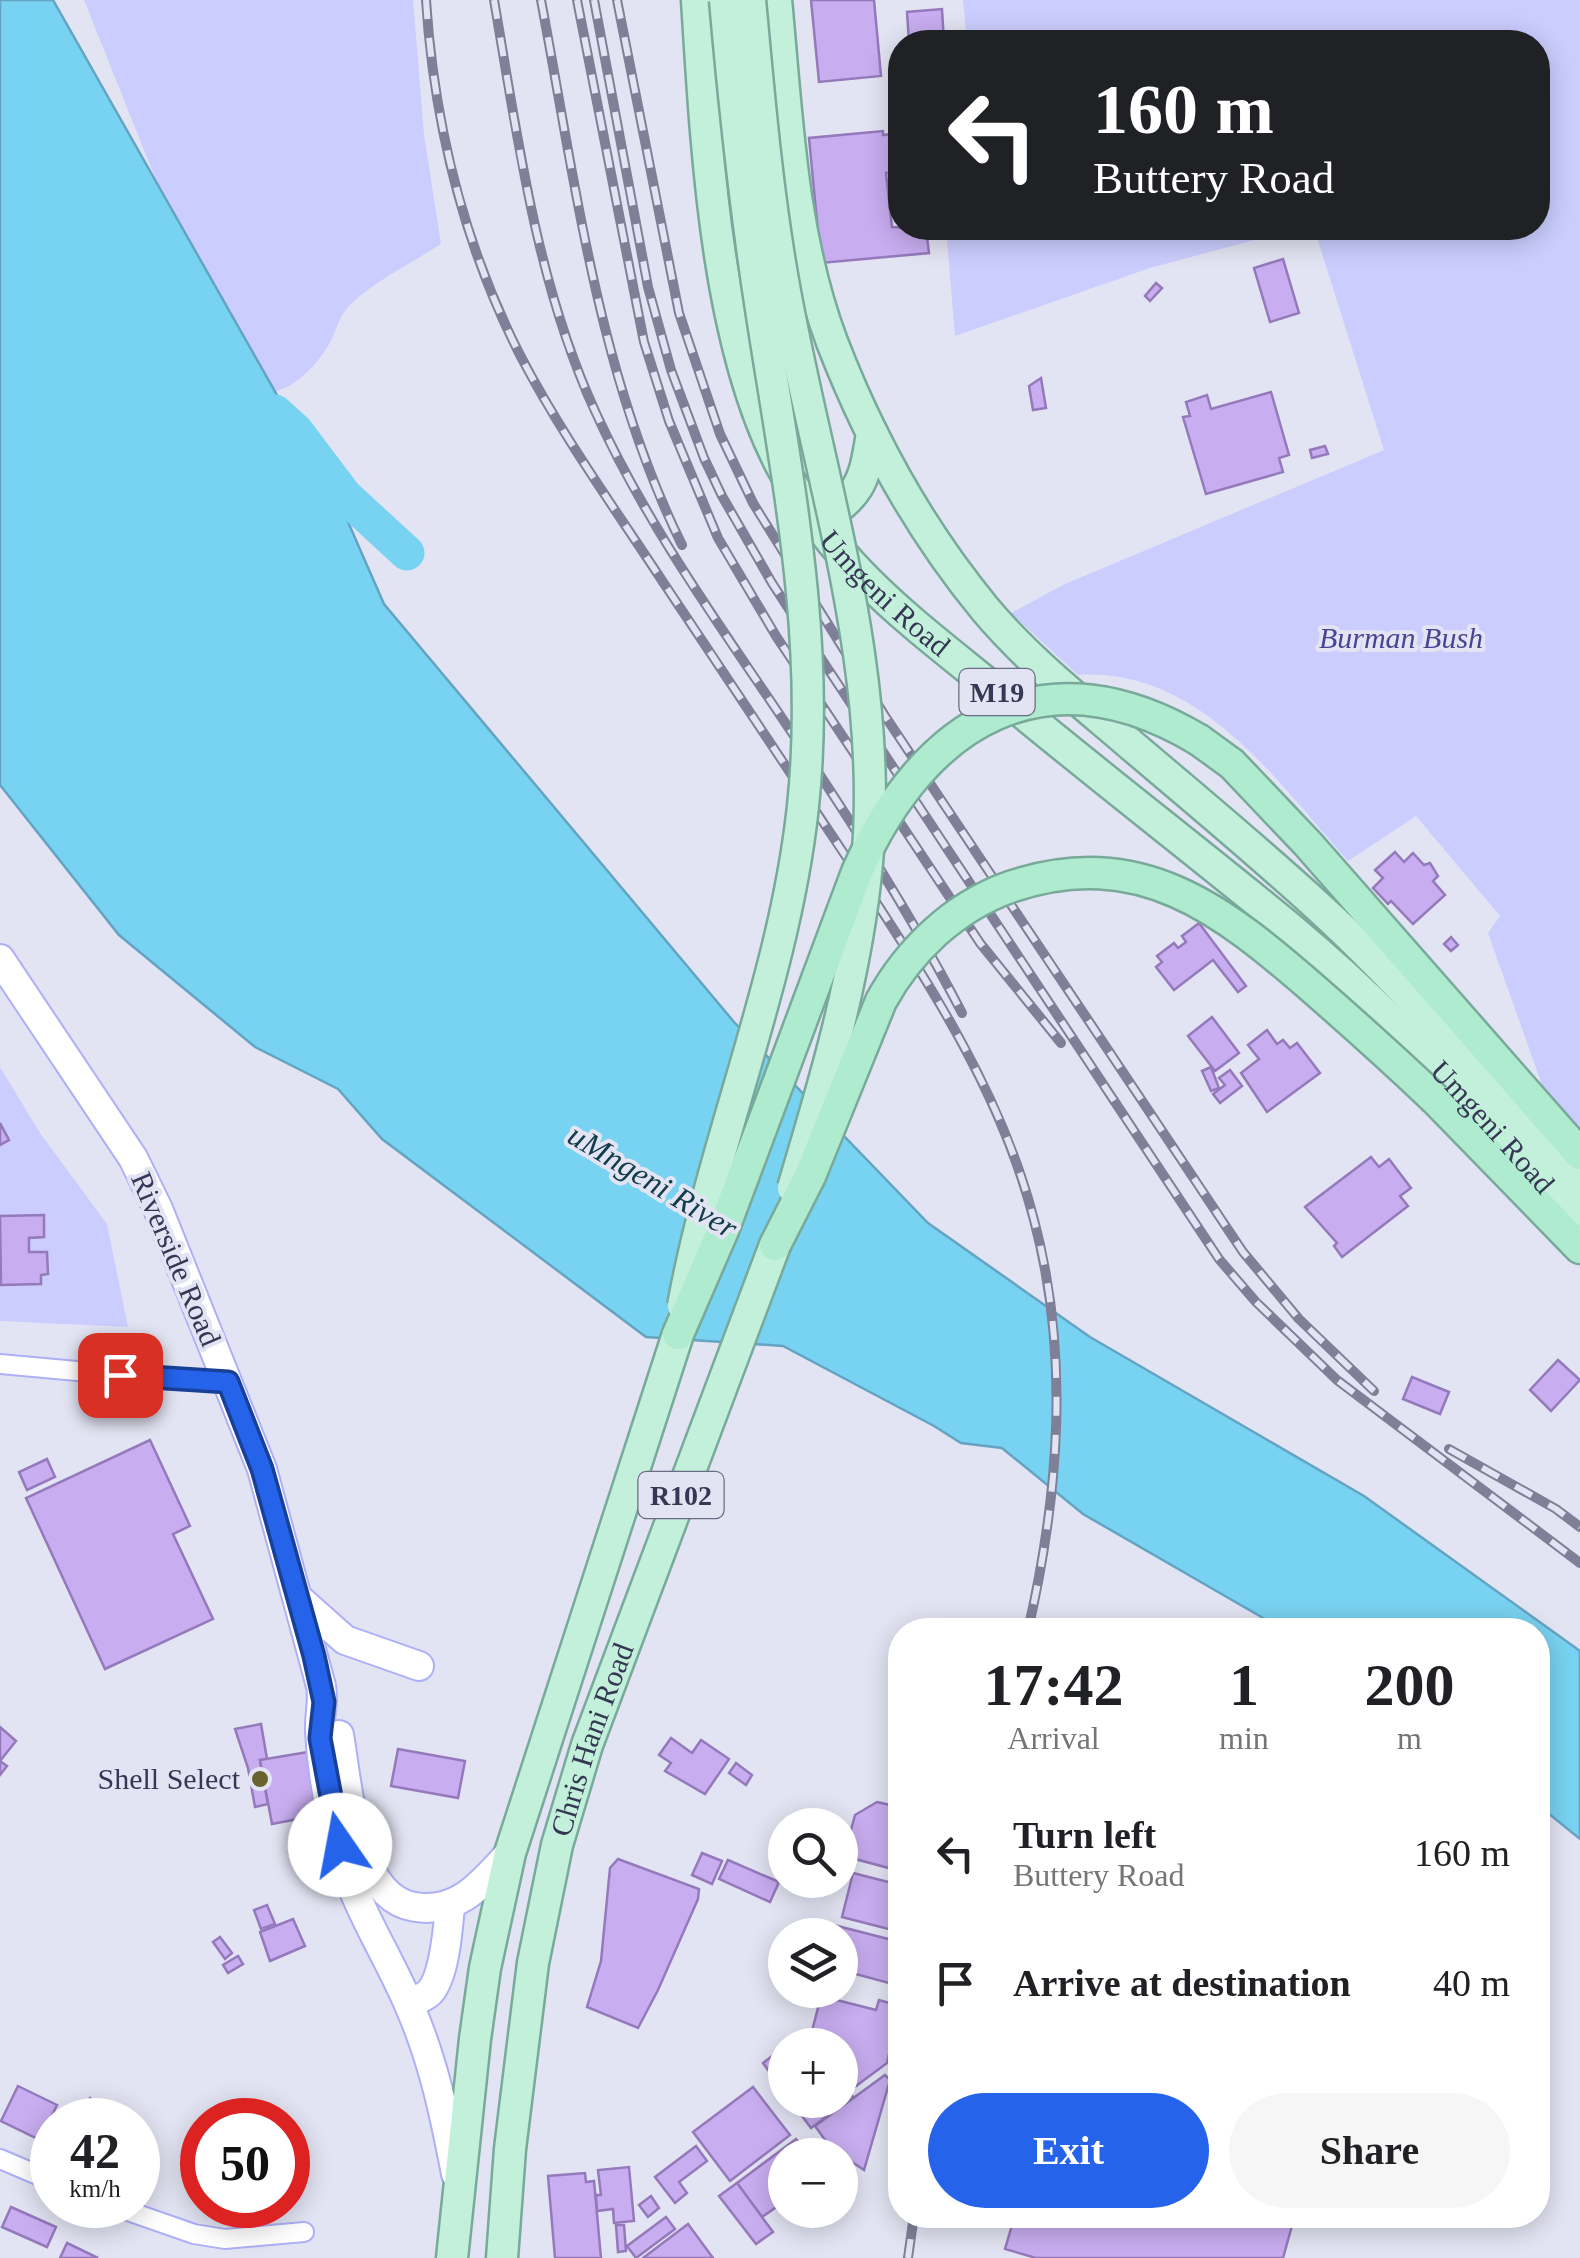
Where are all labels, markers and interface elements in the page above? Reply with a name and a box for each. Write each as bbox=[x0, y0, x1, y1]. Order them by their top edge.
icon: left bbox=[928, 70, 1058, 200]
text: 160 m bbox=[1093, 71, 1274, 148]
text: Buttery Road bbox=[1093, 153, 1334, 203]
street label: Umgeni Road bbox=[813, 524, 957, 663]
park label: Burman Bush bbox=[1319, 621, 1483, 654]
road number: M19 bbox=[960, 669, 1034, 715]
street label: Umgeni Road bbox=[1424, 1054, 1561, 1200]
water label: uMngeni River bbox=[562, 1116, 745, 1246]
street label: Riverside Road bbox=[125, 1167, 228, 1351]
pin bbox=[78, 1333, 163, 1418]
icon: arrive bbox=[93, 1348, 148, 1403]
road number: R102 bbox=[638, 1472, 724, 1518]
street label: Chris Hani Road bbox=[544, 1639, 640, 1840]
text: 17:42 bbox=[984, 1652, 1124, 1718]
text: 1 bbox=[1229, 1652, 1259, 1718]
text: 200 bbox=[1364, 1652, 1454, 1718]
text: Arrival bbox=[1007, 1720, 1100, 1756]
text: min bbox=[1219, 1720, 1269, 1756]
text: m bbox=[1397, 1720, 1422, 1756]
place label: Shell Select bbox=[98, 1762, 241, 1795]
marker: Shell Select bbox=[249, 1768, 271, 1790]
position arrow bbox=[288, 1793, 392, 1897]
map controls bbox=[768, 1808, 858, 2228]
button: search bbox=[768, 1808, 858, 1898]
text: Turn left bbox=[1013, 1814, 1156, 1856]
icon: left bbox=[928, 1826, 983, 1881]
text: 160 m bbox=[1414, 1832, 1510, 1874]
text: Buttery Road bbox=[1013, 1857, 1185, 1893]
button: layers bbox=[768, 1918, 858, 2008]
icon: arrive bbox=[928, 1956, 983, 2011]
text: Arrive at destination bbox=[1013, 1962, 1351, 2004]
text: 40 m bbox=[1433, 1962, 1510, 2004]
button: + bbox=[768, 2028, 858, 2118]
button: Exit bbox=[928, 2093, 1209, 2208]
button: Share bbox=[1229, 2093, 1510, 2208]
speed limit sign: 50 bbox=[180, 2098, 310, 2228]
text: 42 bbox=[70, 2123, 120, 2179]
button: − bbox=[768, 2138, 858, 2228]
text: km/h bbox=[69, 2175, 121, 2202]

